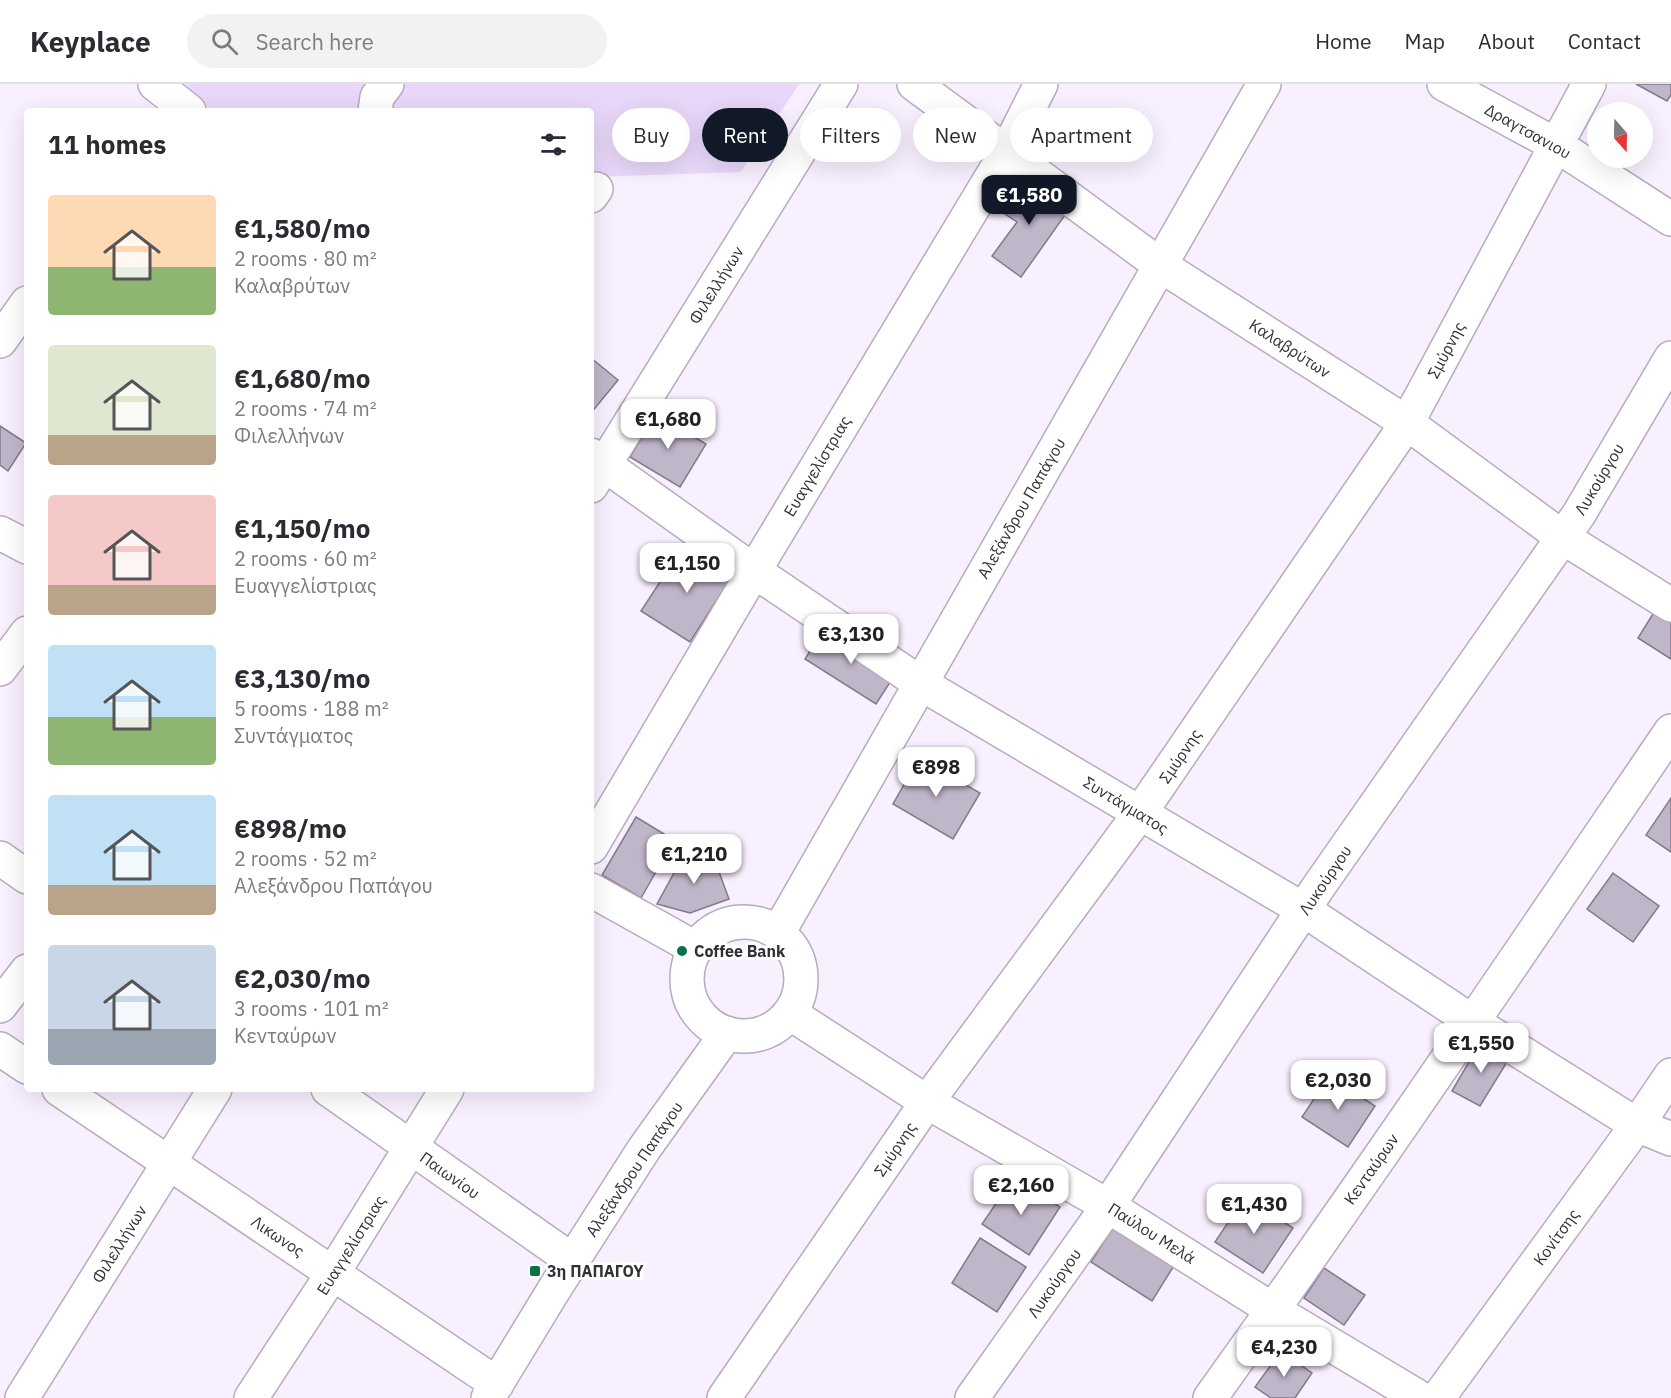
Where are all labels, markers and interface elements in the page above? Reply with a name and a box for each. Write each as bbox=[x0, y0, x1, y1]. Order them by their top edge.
search box bbox=[187, 14, 607, 68]
text: Keyplace bbox=[30, 23, 151, 60]
icon: search bbox=[208, 25, 241, 58]
text: Search here bbox=[256, 27, 374, 56]
text: Home bbox=[1315, 27, 1372, 55]
text: Map bbox=[1405, 27, 1445, 55]
text: About bbox=[1478, 27, 1535, 55]
text: Contact bbox=[1568, 27, 1641, 55]
street label: Δραγτσανιου bbox=[1481, 99, 1575, 163]
north arrow bbox=[1587, 102, 1653, 168]
map controls bbox=[1587, 102, 1653, 168]
chip: Buy bbox=[612, 108, 690, 162]
chip: Rent bbox=[702, 108, 788, 162]
chip: Filters bbox=[800, 108, 901, 162]
chip: New bbox=[913, 108, 998, 162]
chip: Apartment bbox=[1010, 108, 1153, 162]
text: 11 homes bbox=[48, 127, 166, 161]
icon: filters bbox=[537, 128, 570, 161]
pin: €1,580 bbox=[980, 175, 1078, 226]
text: €1,580 bbox=[996, 181, 1062, 208]
text: €1,580/mo bbox=[234, 211, 370, 245]
icon: home bbox=[96, 219, 168, 291]
street label: Φιλελλήνων bbox=[684, 242, 748, 328]
text: 2 rooms · 80 m² bbox=[234, 245, 377, 272]
text: Καλαβρύτων bbox=[234, 272, 350, 299]
street label: Καλαβρύτων bbox=[1246, 314, 1334, 382]
street label: Σμύρνης bbox=[1423, 318, 1469, 382]
text: €1,680/mo bbox=[234, 361, 370, 395]
icon: home bbox=[96, 369, 168, 441]
text: 2 rooms · 74 m² bbox=[234, 395, 377, 422]
pin: €1,680 bbox=[619, 399, 717, 450]
text: €1,680 bbox=[635, 405, 701, 432]
street label: Ευαγγελίστριας bbox=[779, 412, 855, 520]
text: Φιλελλήνων bbox=[234, 422, 344, 449]
street label: Αλεξάνδρου Παπάγου bbox=[973, 434, 1069, 582]
street label: Λυκούργου bbox=[1570, 439, 1628, 519]
text: €1,150/mo bbox=[234, 511, 370, 545]
icon: home bbox=[96, 519, 168, 591]
pin: €1,150 bbox=[638, 543, 736, 594]
text: 2 rooms · 60 m² bbox=[234, 545, 377, 572]
text: €1,150 bbox=[654, 549, 720, 576]
text: Ευαγγελίστριας bbox=[234, 572, 377, 599]
pin: €3,130 bbox=[802, 614, 900, 665]
text: €3,130 bbox=[818, 620, 884, 647]
text: €3,130/mo bbox=[234, 661, 370, 695]
icon: home bbox=[96, 669, 168, 741]
text: 5 rooms · 188 m² bbox=[234, 695, 389, 722]
text: Συντάγματος bbox=[234, 722, 353, 749]
street label: Σμύρνης bbox=[1155, 725, 1206, 787]
pin: €898 bbox=[900, 747, 972, 798]
text: €898 bbox=[912, 753, 960, 780]
street label: Συντάγματος bbox=[1080, 772, 1172, 838]
text: €898/mo bbox=[234, 811, 347, 845]
icon: home bbox=[96, 819, 168, 891]
pin: €1,210 bbox=[645, 834, 743, 885]
text: €1,210 bbox=[661, 840, 727, 867]
street label: Λυκούργου bbox=[1294, 841, 1356, 919]
text: 2 rooms · 52 m² bbox=[234, 845, 377, 872]
text: Αλεξάνδρου Παπάγου bbox=[234, 872, 433, 899]
place label: Coffee Bank bbox=[694, 941, 786, 961]
marker: Coffee Bank bbox=[675, 944, 689, 958]
text: €2,030/mo bbox=[234, 961, 370, 995]
icon: home bbox=[96, 969, 168, 1041]
text: 3 rooms · 101 m² bbox=[234, 995, 389, 1022]
text: Κενταύρων bbox=[234, 1022, 337, 1049]
pin: €1,550 bbox=[1432, 1023, 1530, 1074]
text: €1,550 bbox=[1448, 1029, 1514, 1056]
pin: €2,030 bbox=[1289, 1060, 1387, 1111]
text: €2,030 bbox=[1305, 1066, 1371, 1093]
street label: Αλεξάνδρου Παπάγου bbox=[581, 1097, 687, 1241]
street label: Σμύρνης bbox=[870, 1118, 921, 1180]
street label: Κενταύρων bbox=[1339, 1130, 1403, 1208]
street label: Παιωνίου bbox=[416, 1147, 484, 1203]
pin: €2,160 bbox=[972, 1165, 1070, 1216]
text: €2,160 bbox=[988, 1171, 1054, 1198]
pin: €1,430 bbox=[1205, 1184, 1303, 1235]
text: €1,430 bbox=[1221, 1190, 1287, 1217]
street label: Ευαγγελίστριας bbox=[312, 1191, 390, 1299]
street label: Παύλου Μελά bbox=[1105, 1198, 1199, 1268]
street label: Φιλελλήνων bbox=[87, 1201, 151, 1287]
street label: Κονίτσης bbox=[1529, 1205, 1583, 1269]
street label: Λικωνος bbox=[248, 1211, 309, 1261]
street label: Λυκούργου bbox=[1023, 1244, 1085, 1322]
place label: 3η ΠΑΠΑΓΟΥ bbox=[547, 1261, 644, 1281]
marker: 3η ΠΑΠΑΓΟΥ bbox=[528, 1264, 542, 1278]
pin: €4,230 bbox=[1235, 1327, 1333, 1378]
text: €4,230 bbox=[1251, 1333, 1317, 1360]

